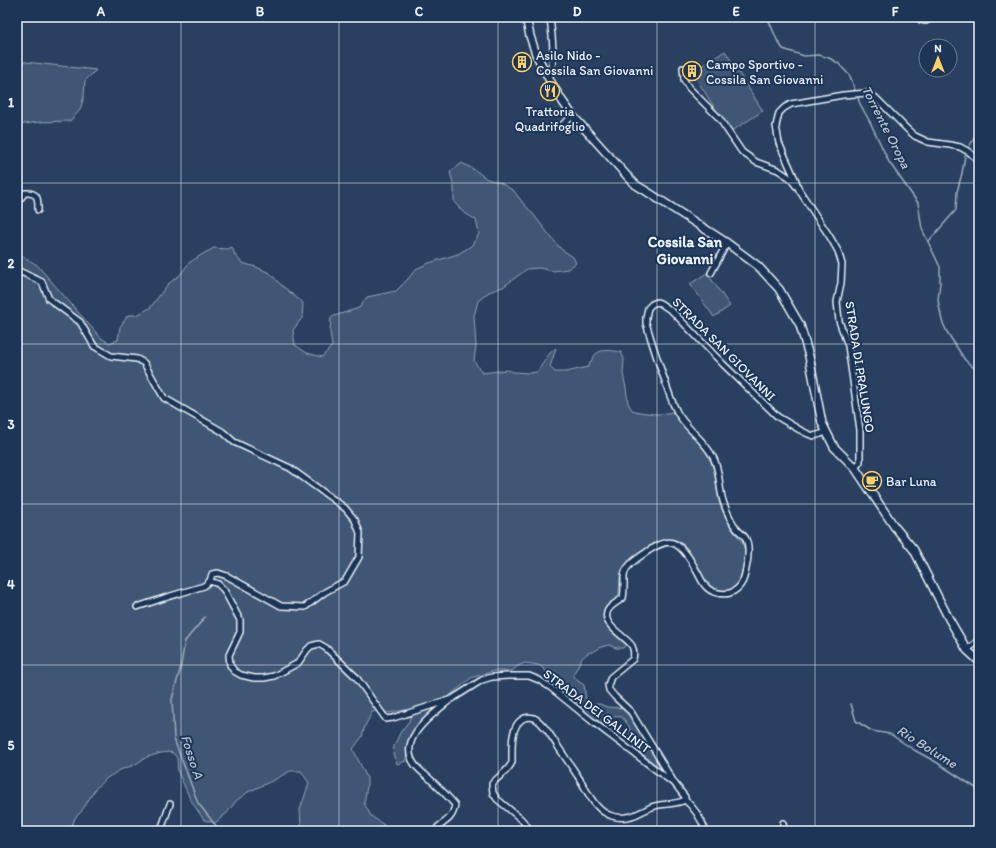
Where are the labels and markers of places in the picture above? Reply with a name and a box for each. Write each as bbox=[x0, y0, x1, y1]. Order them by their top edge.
place label: Asilo Nido - Cossila San Giovanni bbox=[536, 48, 653, 78]
building icon: Asilo Nido - Cossila San Giovanni bbox=[511, 51, 533, 73]
place label: Campo Sportivo - Cossila San Giovanni bbox=[706, 57, 823, 87]
building icon: Campo Sportivo - Cossila San Giovanni bbox=[681, 60, 703, 82]
restaurant icon: Trattoria Quadrifoglio bbox=[539, 80, 561, 102]
place label: Trattoria Quadrifoglio bbox=[515, 104, 586, 134]
cafe icon: Bar Luna bbox=[861, 470, 883, 492]
place label: Bar Luna bbox=[886, 474, 937, 489]

